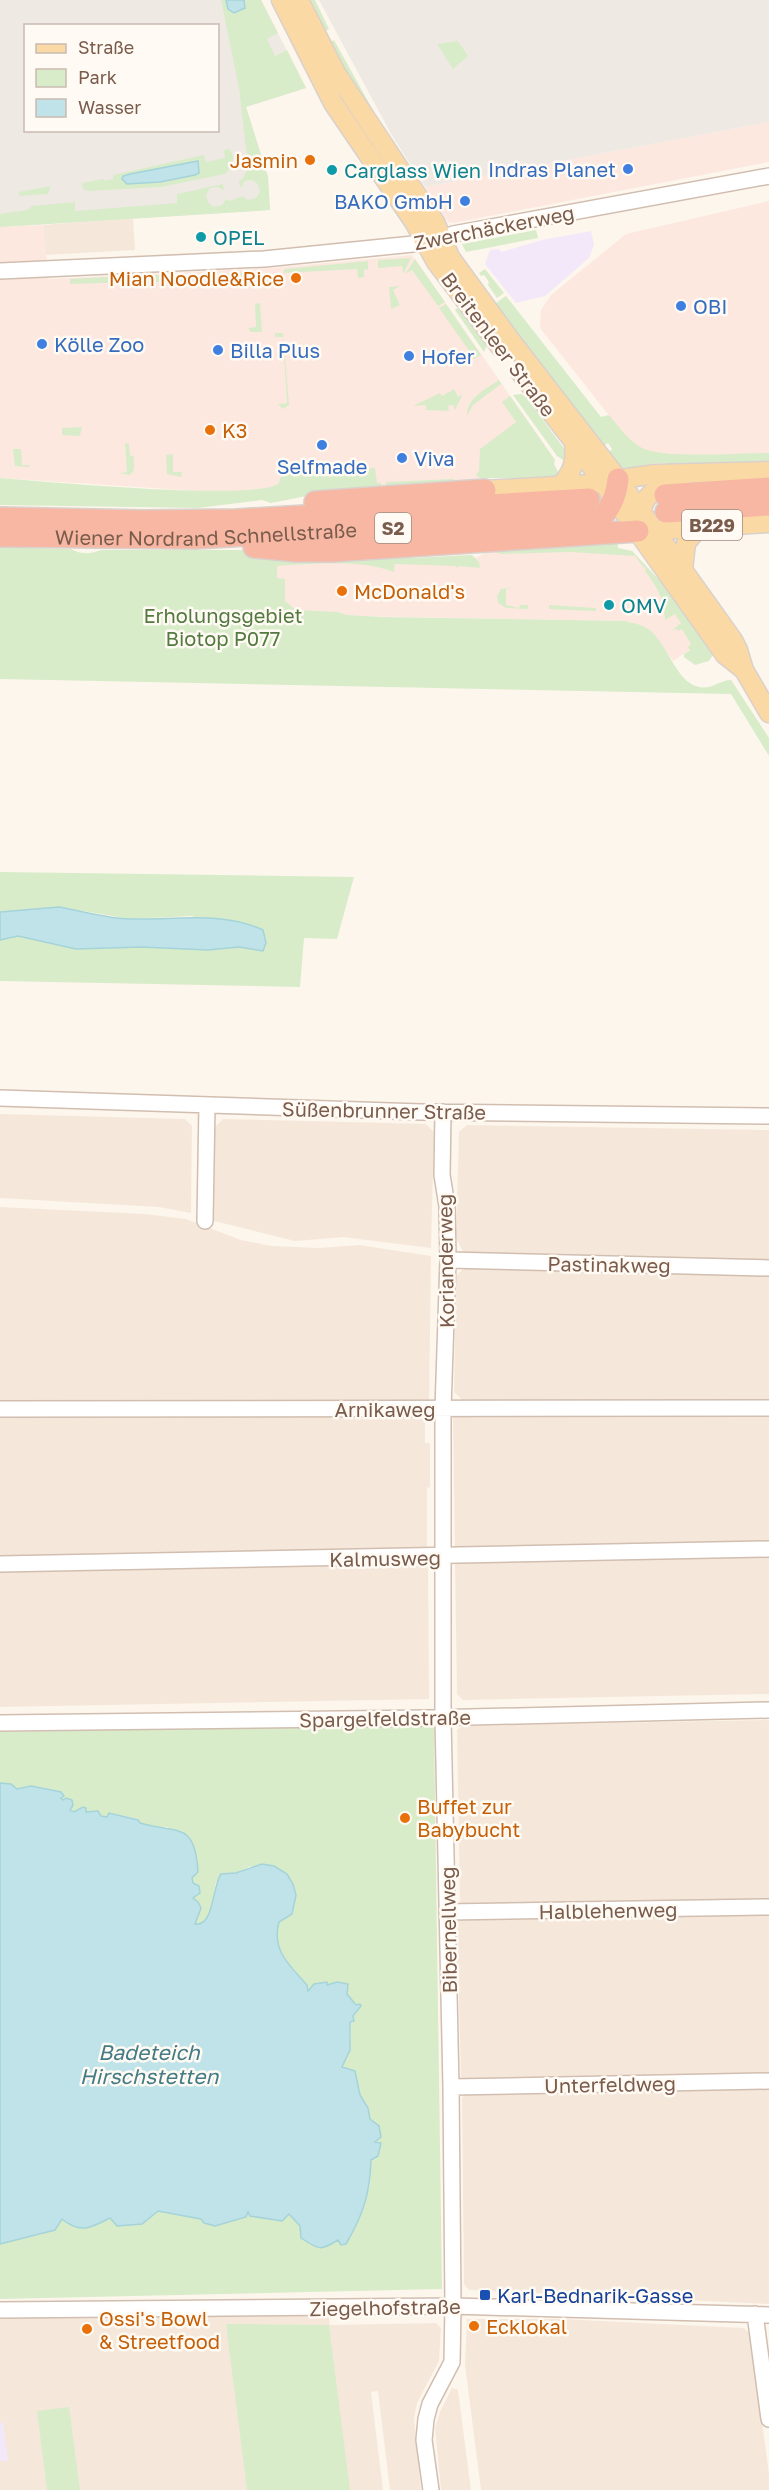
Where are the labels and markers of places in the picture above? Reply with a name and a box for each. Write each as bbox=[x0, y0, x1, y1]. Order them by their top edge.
place label: Jasmin bbox=[230, 148, 298, 172]
marker: Jasmin bbox=[303, 153, 317, 167]
place label: Indras Planet bbox=[488, 157, 616, 181]
place label: Carglass Wien bbox=[344, 158, 481, 182]
marker: Indras Planet bbox=[621, 162, 635, 176]
marker: Carglass Wien bbox=[325, 163, 339, 177]
place label: BAKO GmbH bbox=[334, 189, 453, 213]
marker: BAKO GmbH bbox=[458, 194, 472, 208]
place label: OPEL bbox=[213, 225, 265, 249]
marker: OPEL bbox=[194, 230, 208, 244]
place label: Mian Noodle&Rice bbox=[109, 266, 284, 290]
marker: Mian Noodle&Rice bbox=[289, 271, 303, 285]
place label: OBI bbox=[693, 294, 727, 318]
marker: OBI bbox=[674, 299, 688, 313]
place label: Kölle Zoo bbox=[54, 332, 144, 356]
marker: Kölle Zoo bbox=[35, 337, 49, 351]
place label: Billa Plus bbox=[230, 338, 320, 362]
marker: Billa Plus bbox=[211, 343, 225, 357]
place label: Hofer bbox=[421, 344, 475, 368]
marker: Hofer bbox=[402, 349, 416, 363]
place label: K3 bbox=[222, 418, 248, 442]
marker: K3 bbox=[203, 423, 217, 437]
marker: Selfmade bbox=[315, 438, 329, 452]
place label: Viva bbox=[414, 446, 455, 470]
marker: Viva bbox=[395, 451, 409, 465]
place label: Selfmade bbox=[277, 454, 367, 478]
place label: McDonald's bbox=[354, 579, 465, 603]
marker: McDonald's bbox=[335, 584, 349, 598]
place label: OMV bbox=[621, 593, 666, 617]
marker: OMV bbox=[602, 598, 616, 612]
place label: Buffet zur Babybucht bbox=[417, 1794, 520, 1841]
marker: Buffet zur Babybucht bbox=[398, 1811, 412, 1825]
place label: Karl-Bednarik-Gasse bbox=[497, 2283, 693, 2307]
marker: Karl-Bednarik-Gasse bbox=[478, 2288, 492, 2302]
place label: Ossi's Bowl & Streetfood bbox=[99, 2306, 220, 2353]
place label: Ecklokal bbox=[486, 2314, 567, 2338]
marker: Ecklokal bbox=[467, 2319, 481, 2333]
marker: Ossi's Bowl & Streetfood bbox=[80, 2322, 94, 2336]

